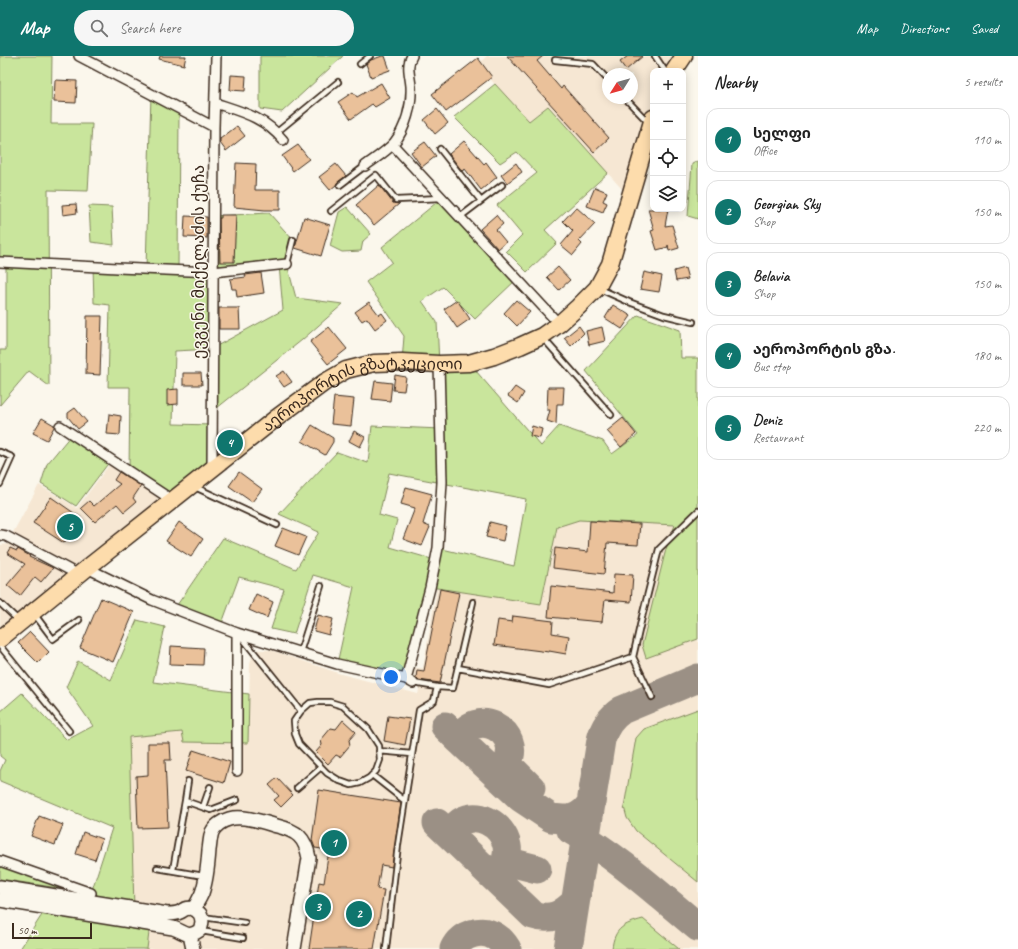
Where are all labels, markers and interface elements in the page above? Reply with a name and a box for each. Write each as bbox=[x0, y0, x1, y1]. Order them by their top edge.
search box bbox=[74, 10, 354, 46]
text: Map bbox=[20, 16, 50, 40]
icon: search bbox=[88, 17, 110, 39]
text: Search here bbox=[120, 19, 181, 38]
text: Map bbox=[857, 20, 878, 37]
text: Directions bbox=[900, 20, 949, 37]
text: Saved bbox=[971, 20, 998, 37]
north arrow bbox=[602, 68, 638, 104]
map controls bbox=[650, 68, 686, 212]
button: + bbox=[650, 68, 686, 104]
text: Nearby bbox=[714, 72, 757, 93]
text: 5 results bbox=[964, 74, 1002, 90]
button: − bbox=[650, 104, 686, 140]
text: სელფი bbox=[753, 124, 811, 143]
text: 1 bbox=[725, 132, 731, 148]
text: 110 m bbox=[973, 132, 1001, 148]
button: locate bbox=[650, 140, 686, 176]
text: Office bbox=[753, 143, 777, 159]
street label: ევგენი მიქელაძის ქუჩა bbox=[189, 165, 209, 359]
button: layers bbox=[650, 176, 686, 212]
text: Georgian Sky bbox=[753, 195, 820, 214]
text: 2 bbox=[725, 204, 731, 220]
text: 150 m bbox=[973, 204, 1001, 220]
text: Shop bbox=[753, 214, 775, 230]
text: Belavia bbox=[753, 267, 789, 286]
text: 3 bbox=[725, 276, 731, 292]
text: 150 m bbox=[973, 276, 1001, 292]
text: Shop bbox=[753, 286, 775, 302]
text: აეროპორტის გზა. bbox=[753, 340, 895, 359]
text: 4 bbox=[725, 348, 731, 364]
text: 180 m bbox=[973, 348, 1001, 364]
street label: აეროპორტის გზატკეცილი bbox=[258, 353, 463, 437]
text: Bus stop bbox=[753, 359, 790, 375]
text: Deniz bbox=[753, 411, 782, 430]
text: 5 bbox=[725, 420, 731, 436]
text: 220 m bbox=[973, 420, 1001, 436]
pin: 4 bbox=[217, 428, 243, 458]
text: Restaurant bbox=[753, 430, 803, 446]
pin: 5 bbox=[57, 512, 83, 542]
your location bbox=[381, 667, 401, 687]
pin: 1 bbox=[321, 828, 347, 858]
pin: 3 bbox=[305, 892, 331, 922]
pin: 2 bbox=[346, 899, 372, 929]
scale bar bbox=[12, 921, 92, 940]
text: 50 m bbox=[18, 923, 37, 937]

